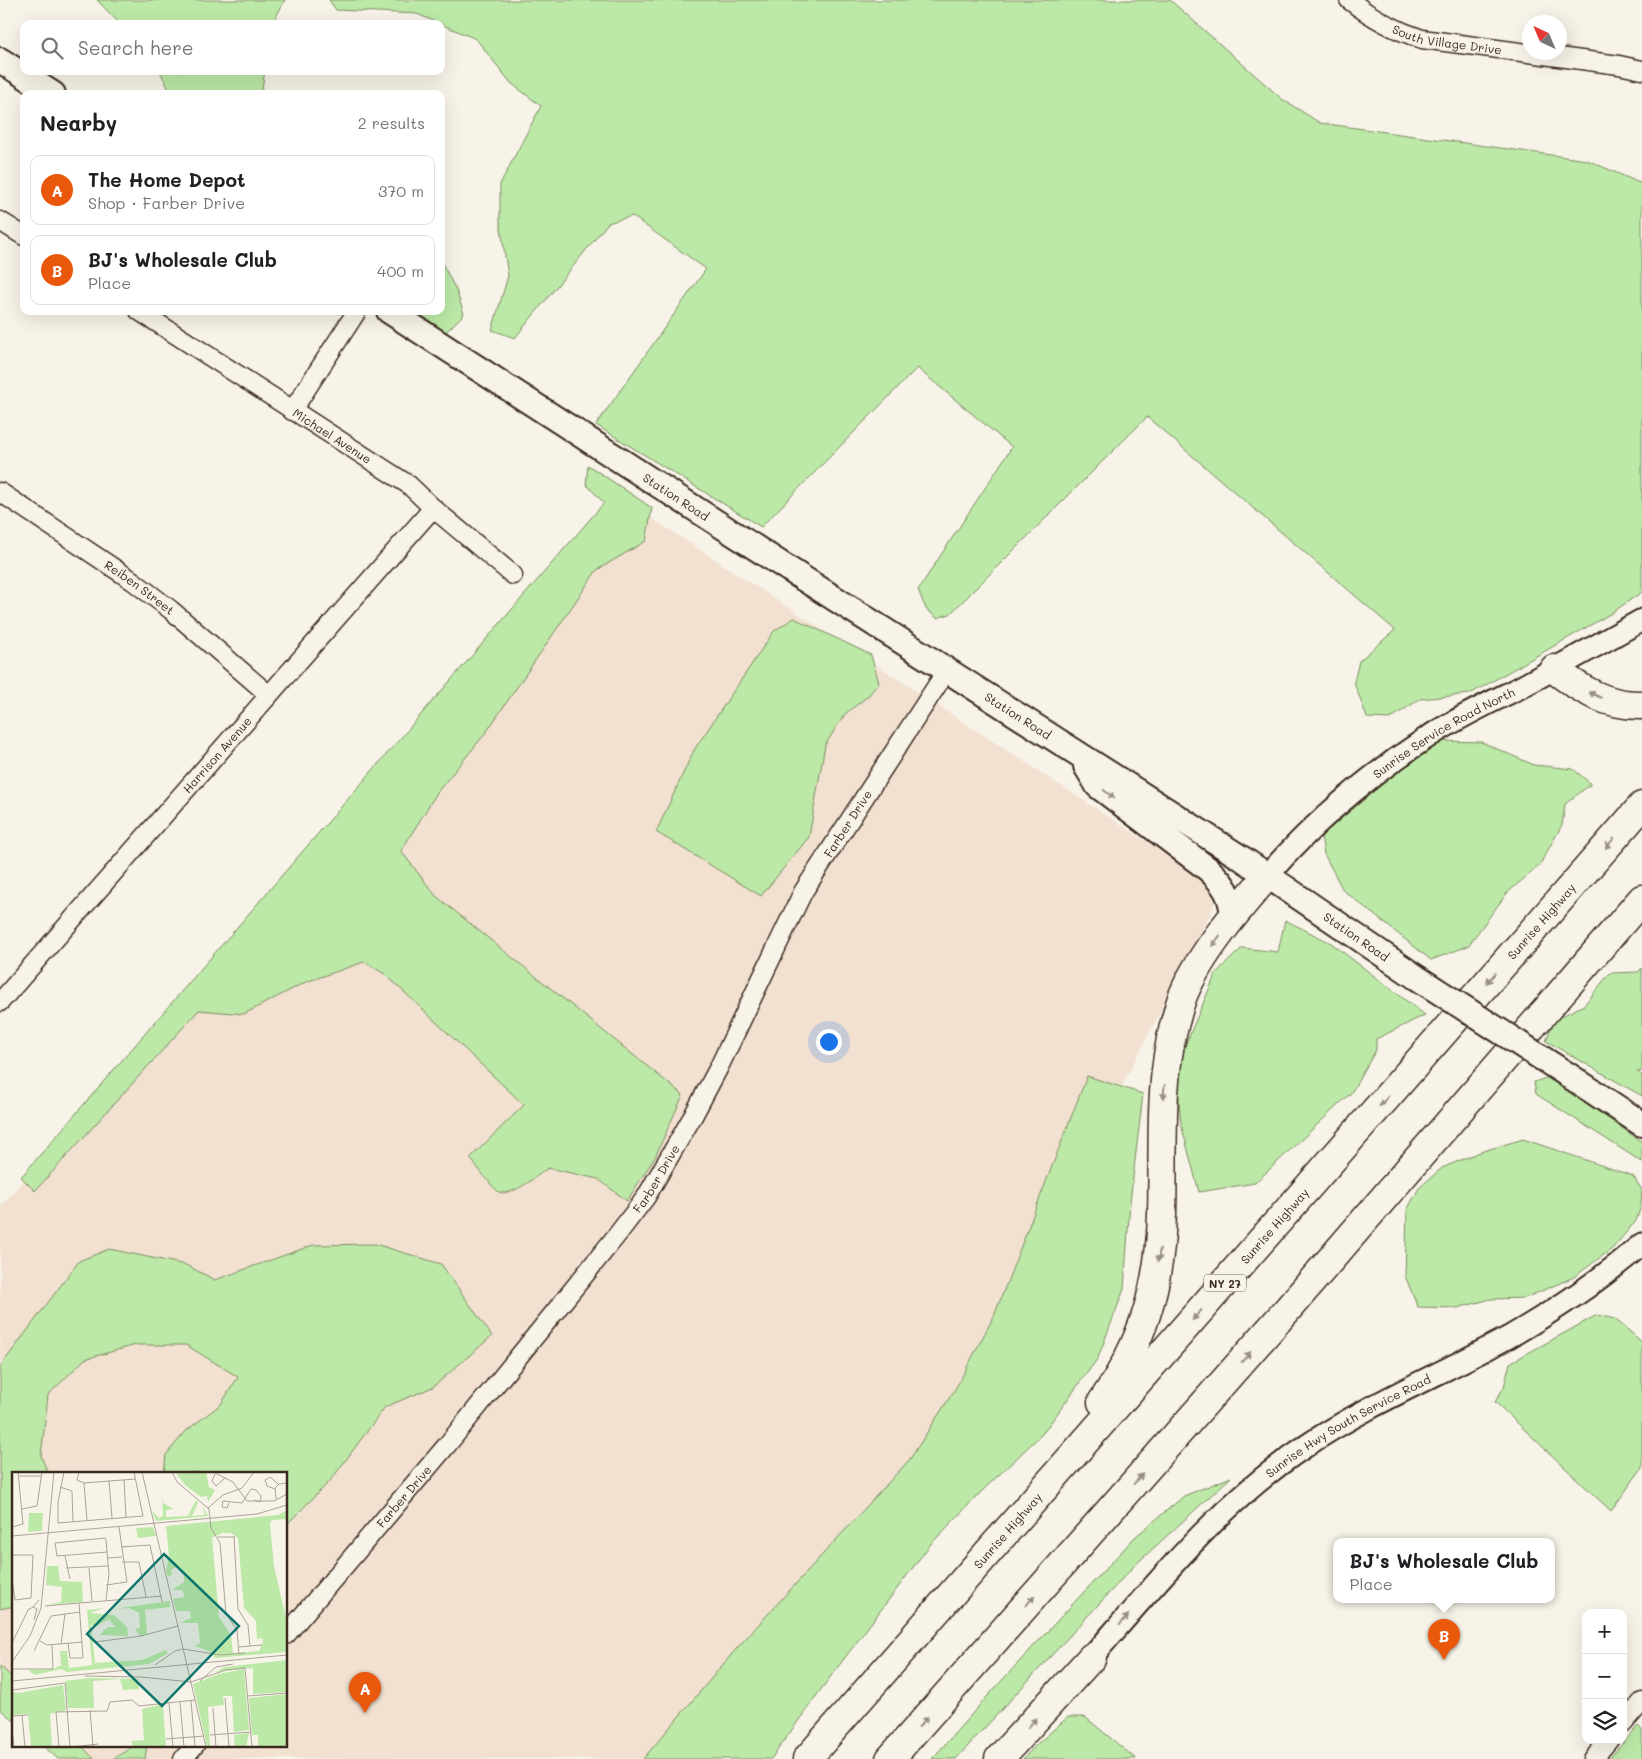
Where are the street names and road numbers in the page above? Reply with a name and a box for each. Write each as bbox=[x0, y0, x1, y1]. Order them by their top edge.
street label: South Village Drive bbox=[1390, 20, 1503, 57]
street label: Michael Avenue bbox=[290, 404, 375, 467]
street label: Station Road bbox=[640, 469, 713, 524]
street label: Reiben Street bbox=[102, 556, 178, 618]
street label: Sunrise Service Road North bbox=[1369, 683, 1517, 782]
street label: Station Road bbox=[982, 688, 1055, 743]
street label: Harrison Avenue bbox=[179, 713, 255, 796]
street label: Farber Drive bbox=[820, 787, 875, 860]
street label: Sunrise Highway bbox=[1504, 880, 1579, 962]
street label: Station Road bbox=[1321, 908, 1393, 965]
street label: Farber Drive bbox=[629, 1142, 683, 1216]
street label: Sunrise Highway bbox=[1237, 1184, 1312, 1267]
road number: NY 27 bbox=[1204, 1275, 1246, 1292]
street label: Sunrise Hwy South Service Road bbox=[1262, 1370, 1433, 1481]
street label: Farber Drive bbox=[373, 1462, 435, 1531]
street label: Sunrise Highway bbox=[970, 1489, 1045, 1572]

